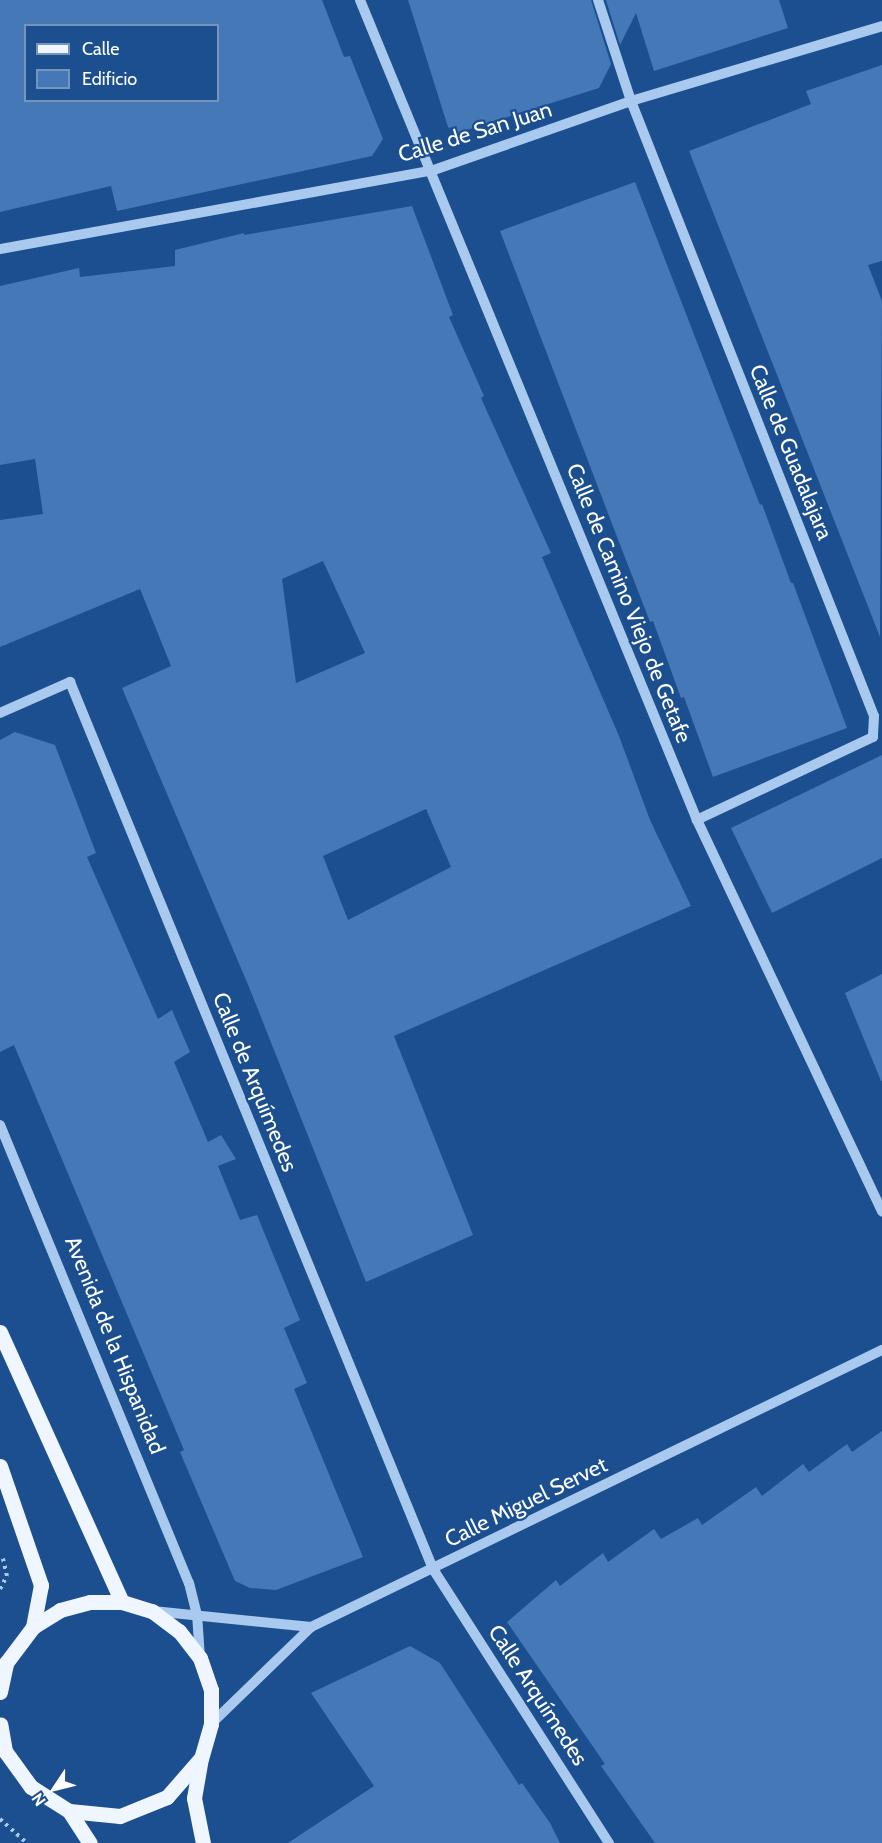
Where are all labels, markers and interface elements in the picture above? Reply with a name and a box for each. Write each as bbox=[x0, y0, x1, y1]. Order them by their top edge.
legend bbox=[24, 24, 219, 102]
text: Calle bbox=[82, 38, 119, 60]
text: Edificio bbox=[82, 68, 137, 90]
street label: Calle de San Juan bbox=[395, 96, 555, 168]
street label: Calle de Guadalajara bbox=[744, 360, 838, 544]
street label: Calle de Camino Viejo de Getafe bbox=[561, 459, 697, 747]
street label: Calle de Arquímedes bbox=[207, 989, 303, 1175]
street label: Avenida de la Hispanidad bbox=[59, 1232, 171, 1458]
street label: Calle Miguel Servet bbox=[441, 1451, 611, 1553]
street label: Calle Arquímedes bbox=[483, 1620, 593, 1770]
north arrow bbox=[24, 1759, 84, 1819]
text: N bbox=[28, 1790, 50, 1810]

